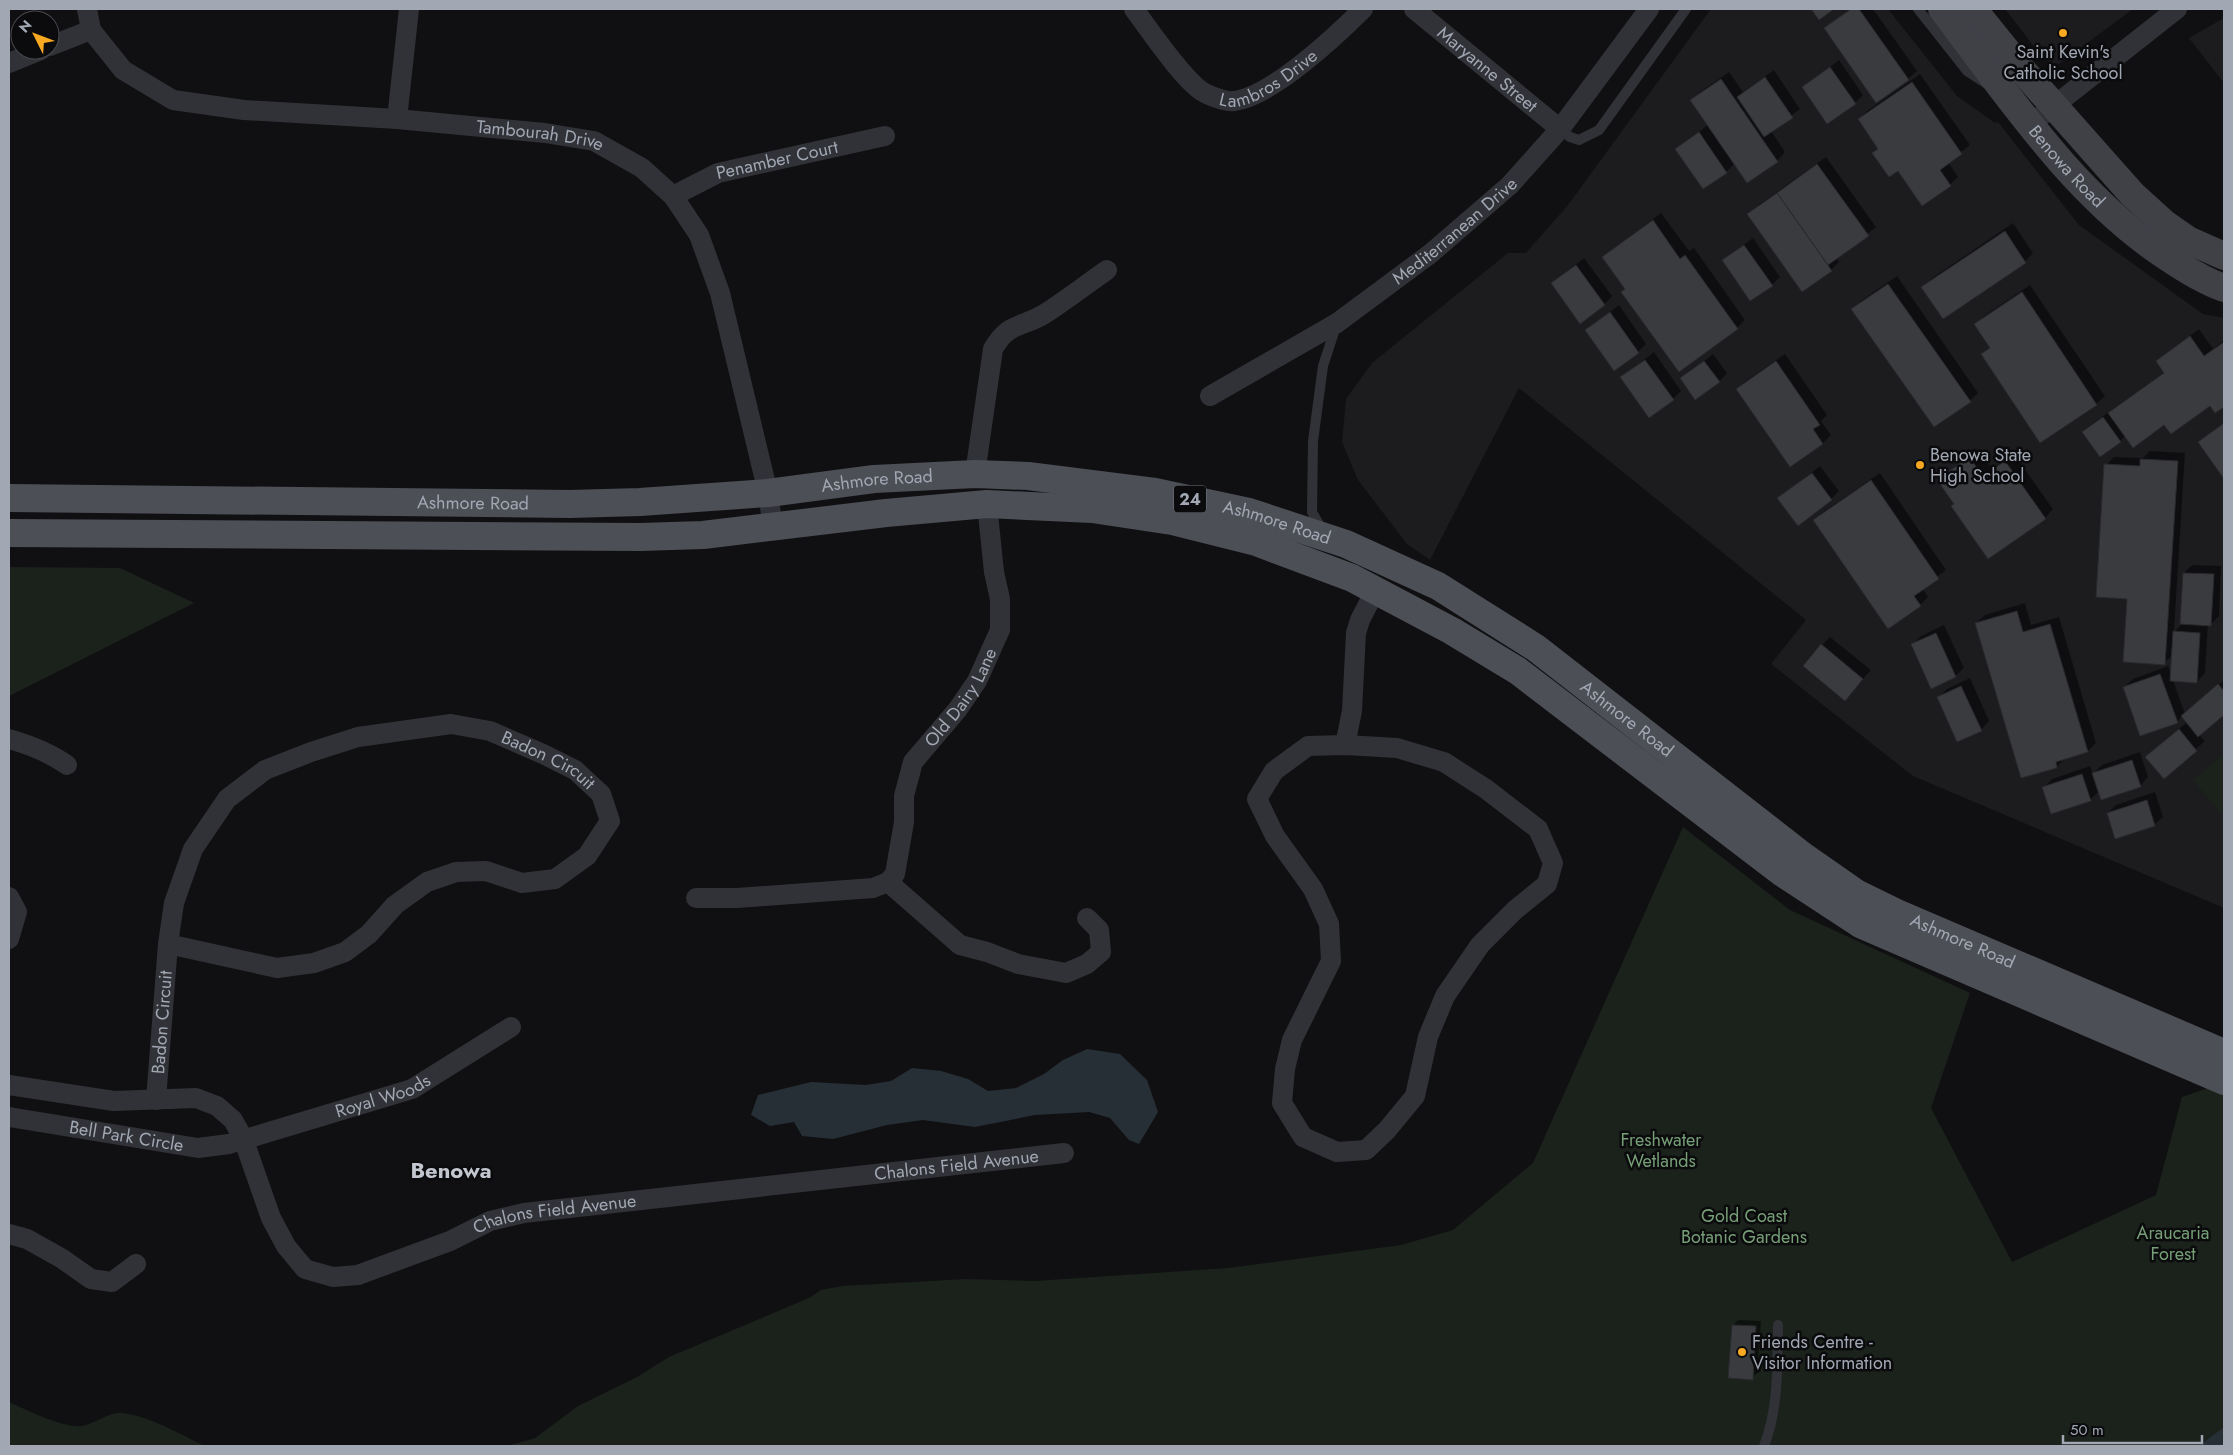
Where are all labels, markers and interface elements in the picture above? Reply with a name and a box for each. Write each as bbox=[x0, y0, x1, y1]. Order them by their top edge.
north arrow bbox=[10, 10, 60, 60]
text: N bbox=[14, 15, 36, 37]
street label: Maryanne Street bbox=[1432, 20, 1544, 119]
marker: Saint Kevin's Catholic School bbox=[2057, 27, 2069, 39]
place label: Saint Kevin's Catholic School bbox=[2003, 39, 2123, 86]
street label: Lambros Drive bbox=[1217, 43, 1323, 114]
street label: Tambourah Drive bbox=[475, 114, 609, 157]
street label: Benowa Road bbox=[2022, 120, 2111, 214]
street label: Penamber Court bbox=[714, 134, 841, 186]
street label: Mediterranean Drive bbox=[1387, 172, 1524, 291]
place label: Benowa State High School bbox=[1930, 442, 2031, 489]
marker: Benowa State High School bbox=[1914, 459, 1926, 471]
street label: Ashmore Road bbox=[819, 463, 933, 499]
road number: 24 bbox=[1174, 486, 1206, 512]
street label: Ashmore Road bbox=[417, 489, 529, 517]
street label: Ashmore Road bbox=[1220, 494, 1334, 551]
street label: Old Dairy Lane bbox=[918, 644, 1003, 753]
street label: Ashmore Road bbox=[1575, 674, 1679, 763]
street label: Badon Circuit bbox=[497, 724, 602, 796]
street label: Ashmore Road bbox=[1906, 907, 2019, 975]
street label: Badon Circuit bbox=[145, 969, 179, 1075]
street label: Royal Woods bbox=[332, 1067, 436, 1124]
street label: Bell Park Circle bbox=[67, 1114, 186, 1158]
park label: Freshwater Wetlands bbox=[1620, 1127, 1702, 1174]
street label: Chalons Field Avenue bbox=[873, 1143, 1040, 1187]
district label: Benowa bbox=[410, 1154, 492, 1186]
street label: Chalons Field Avenue bbox=[468, 1188, 638, 1241]
park label: Gold Coast Botanic Gardens bbox=[1681, 1203, 1807, 1250]
park label: Araucaria Forest bbox=[2137, 1220, 2209, 1267]
place label: Friends Centre - Visitor Information bbox=[1752, 1329, 1892, 1376]
marker: Friends Centre - Visitor Information bbox=[1736, 1346, 1748, 1358]
scale bar bbox=[2063, 1412, 2202, 1444]
text: 50 m bbox=[2070, 1419, 2104, 1441]

